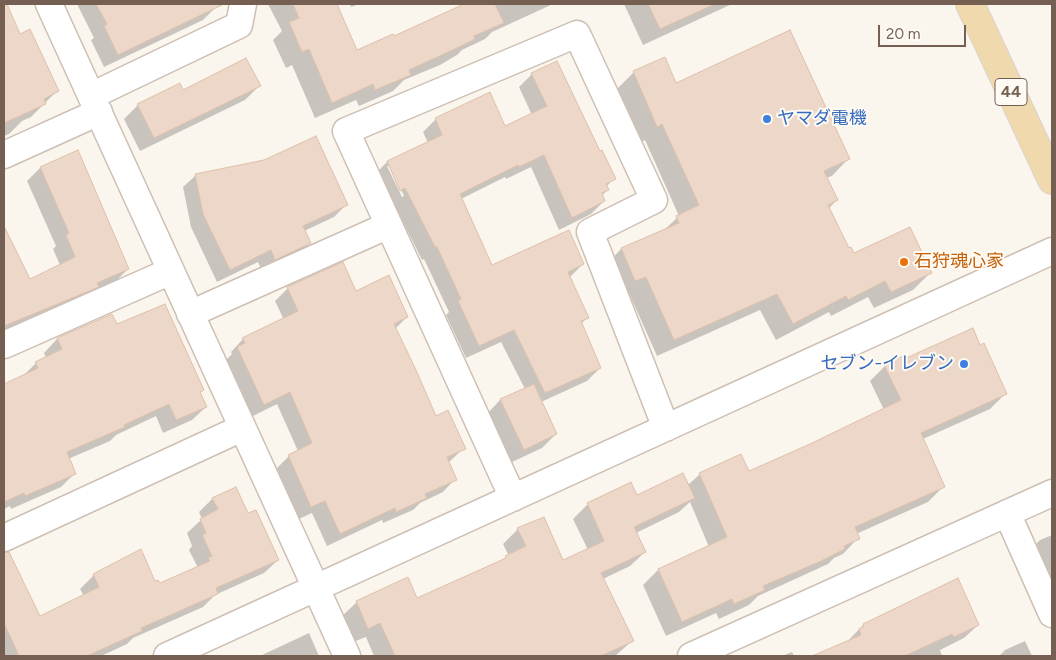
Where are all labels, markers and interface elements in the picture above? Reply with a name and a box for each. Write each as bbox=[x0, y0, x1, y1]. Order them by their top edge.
scale bar bbox=[881, 15, 968, 47]
text: 20 m bbox=[886, 25, 920, 43]
road number: 44 bbox=[995, 78, 1027, 105]
place label: ヤマダ電機 bbox=[777, 108, 867, 130]
marker: ヤマダ電機 bbox=[761, 113, 773, 125]
place label: 石狩魂心家 bbox=[914, 251, 1004, 273]
marker: 石狩魂心家 bbox=[898, 256, 910, 268]
place label: セブン-イレブン bbox=[820, 353, 954, 375]
marker: セブン-イレブン bbox=[958, 358, 970, 370]

